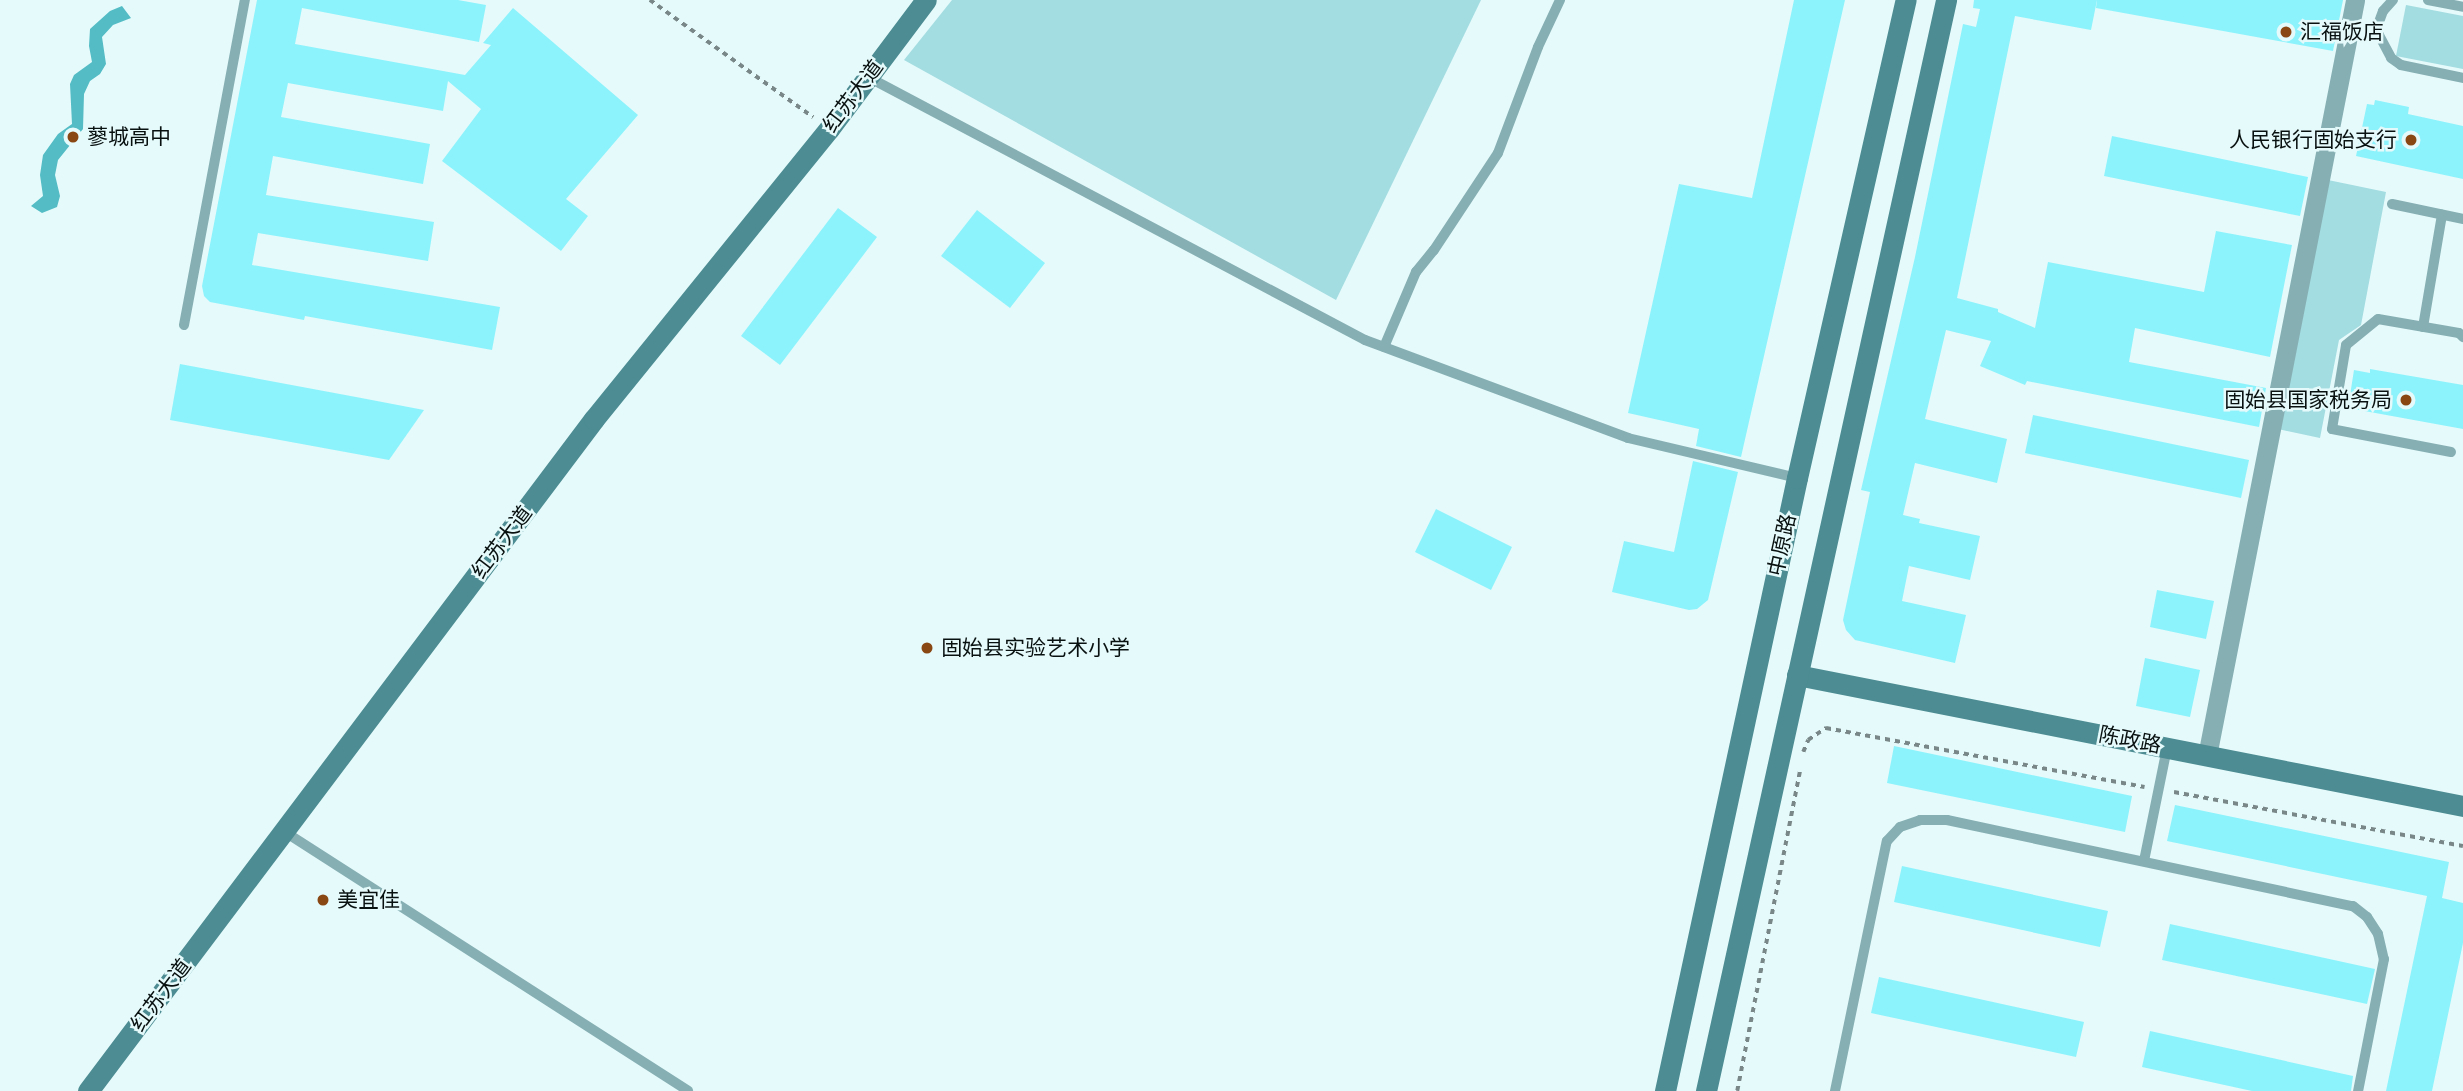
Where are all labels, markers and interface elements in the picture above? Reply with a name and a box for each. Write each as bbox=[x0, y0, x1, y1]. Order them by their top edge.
place label: 汇福饭店 bbox=[2300, 19, 2384, 45]
marker: 汇福饭店 bbox=[2278, 24, 2294, 40]
street label: 红苏大道 bbox=[818, 55, 888, 137]
place label: 蓼城高中 bbox=[87, 124, 171, 150]
place label: 人民银行固始支行 bbox=[2229, 127, 2397, 153]
marker: 蓼城高中 bbox=[65, 129, 81, 145]
marker: 人民银行固始支行 bbox=[2403, 132, 2419, 148]
place label: 固始县国家税务局 bbox=[2224, 387, 2392, 413]
marker: 固始县国家税务局 bbox=[2398, 392, 2414, 408]
street label: 红苏大道 bbox=[467, 501, 537, 583]
street label: 中原路 bbox=[1763, 512, 1801, 578]
place label: 固始县实验艺术小学 bbox=[941, 635, 1130, 661]
marker: 固始县实验艺术小学 bbox=[919, 640, 935, 656]
street label: 陈政路 bbox=[2097, 722, 2163, 758]
place label: 美宜佳 bbox=[337, 887, 400, 913]
marker: 美宜佳 bbox=[315, 892, 331, 908]
street label: 红苏大道 bbox=[126, 954, 196, 1036]

